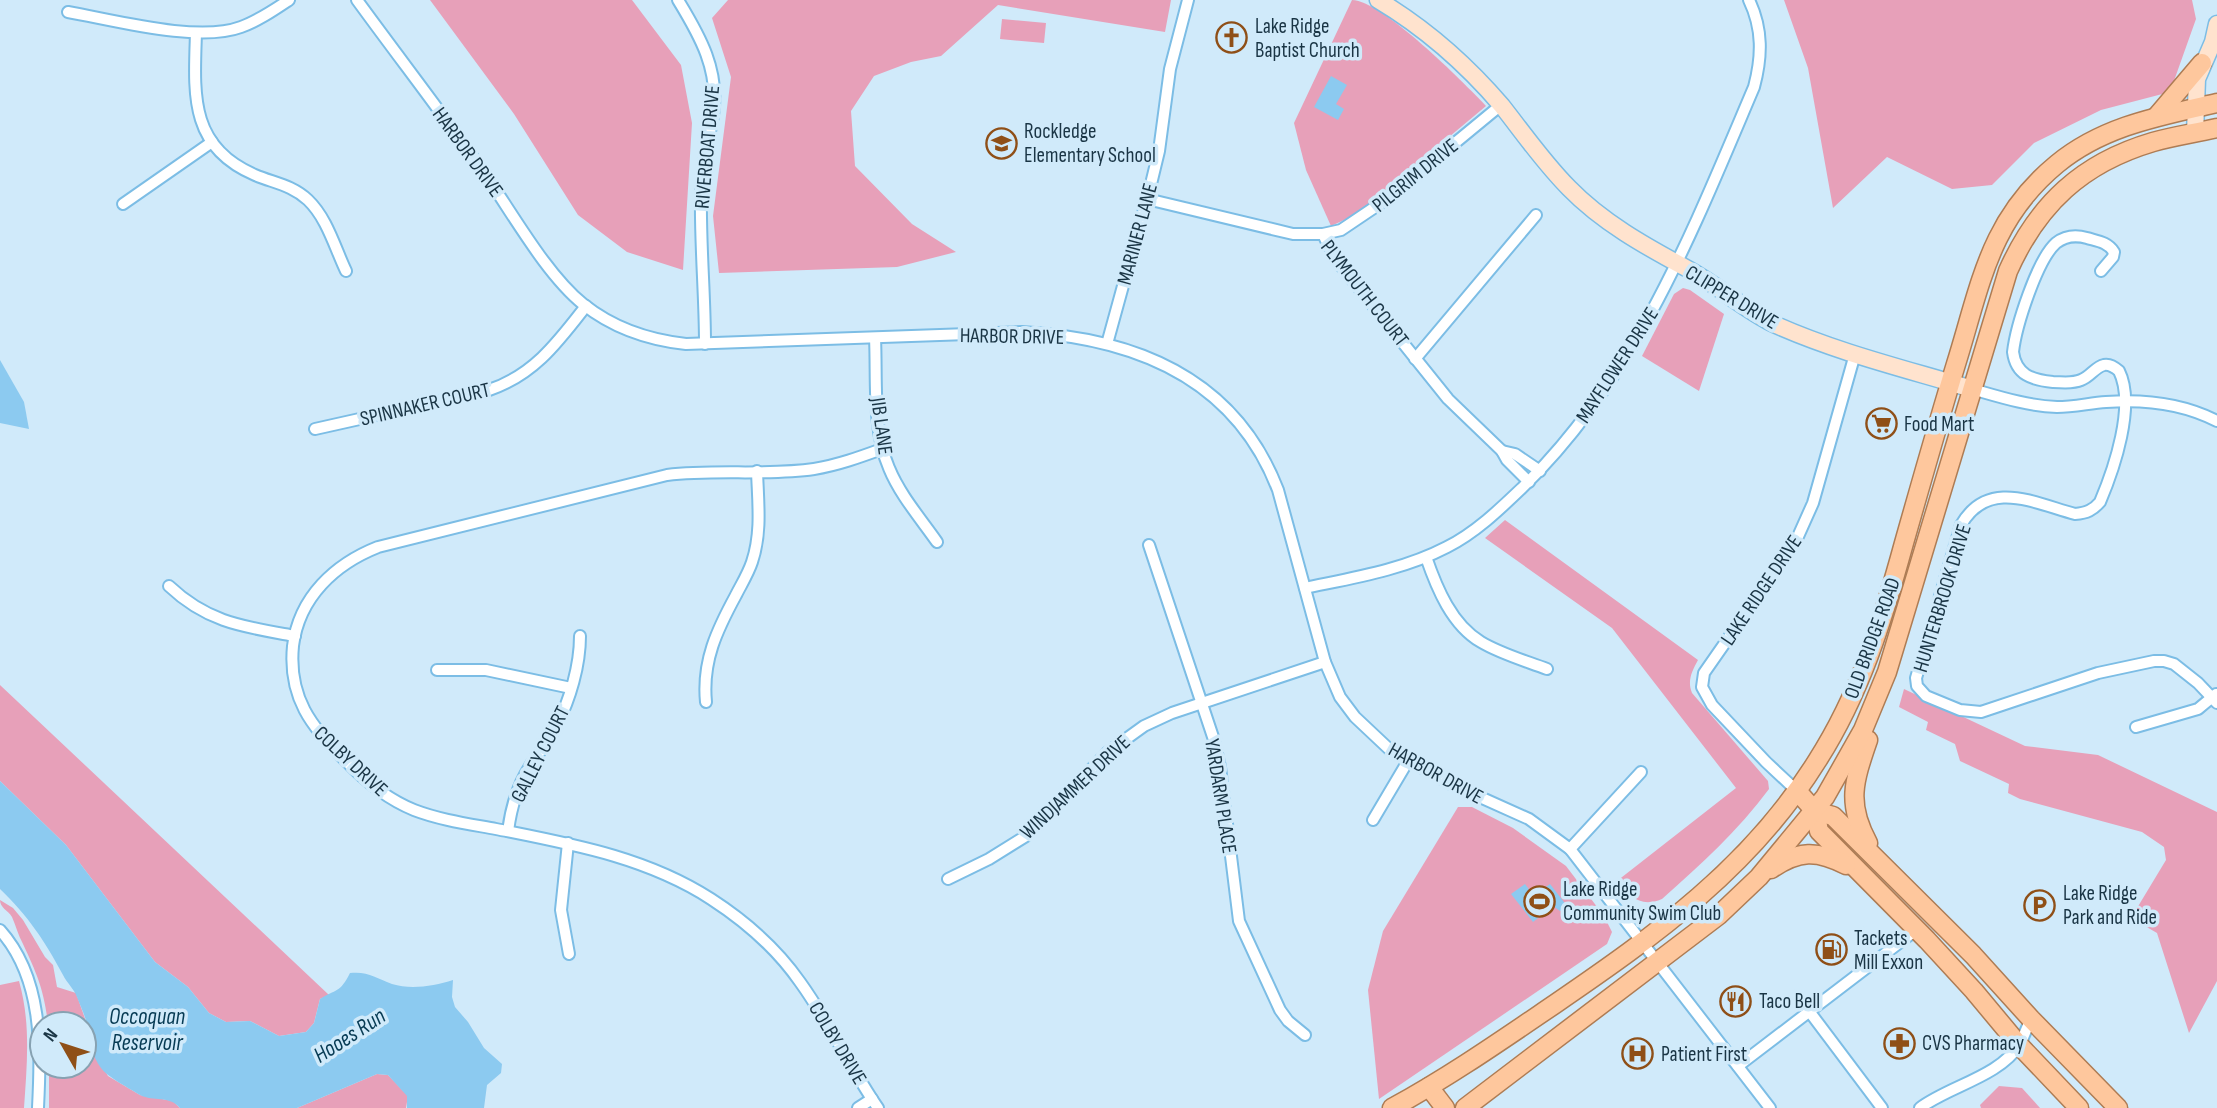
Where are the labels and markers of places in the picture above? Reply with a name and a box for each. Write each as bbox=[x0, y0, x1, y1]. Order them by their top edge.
place label: Lake Ridge Baptist Church bbox=[1255, 14, 1360, 63]
church icon: Lake Ridge Baptist Church bbox=[1215, 21, 1249, 55]
place label: Rockledge Elementary School bbox=[1024, 119, 1156, 168]
school or university icon: Rockledge Elementary School bbox=[984, 126, 1018, 160]
supermarket icon: Food Mart bbox=[1864, 407, 1898, 441]
place label: Food Mart bbox=[1904, 412, 1974, 437]
place label: Lake Ridge Community Swim Club bbox=[1563, 877, 1721, 926]
place label: Lake Ridge Park and Ride bbox=[2063, 881, 2157, 930]
sports icon: Lake Ridge Community Swim Club bbox=[1523, 884, 1557, 918]
parking icon: Lake Ridge Park and Ride bbox=[2023, 888, 2057, 922]
place label: Tackets Mill Exxon bbox=[1854, 926, 1923, 975]
fuel station icon: Tackets Mill Exxon bbox=[1814, 933, 1848, 967]
restaurant icon: Taco Bell bbox=[1719, 984, 1753, 1018]
place label: Taco Bell bbox=[1759, 989, 1820, 1014]
pharmacy icon: CVS Pharmacy bbox=[1882, 1026, 1916, 1060]
place label: CVS Pharmacy bbox=[1922, 1031, 2024, 1056]
hospital icon: Patient First bbox=[1621, 1037, 1655, 1071]
place label: Patient First bbox=[1661, 1042, 1747, 1067]

